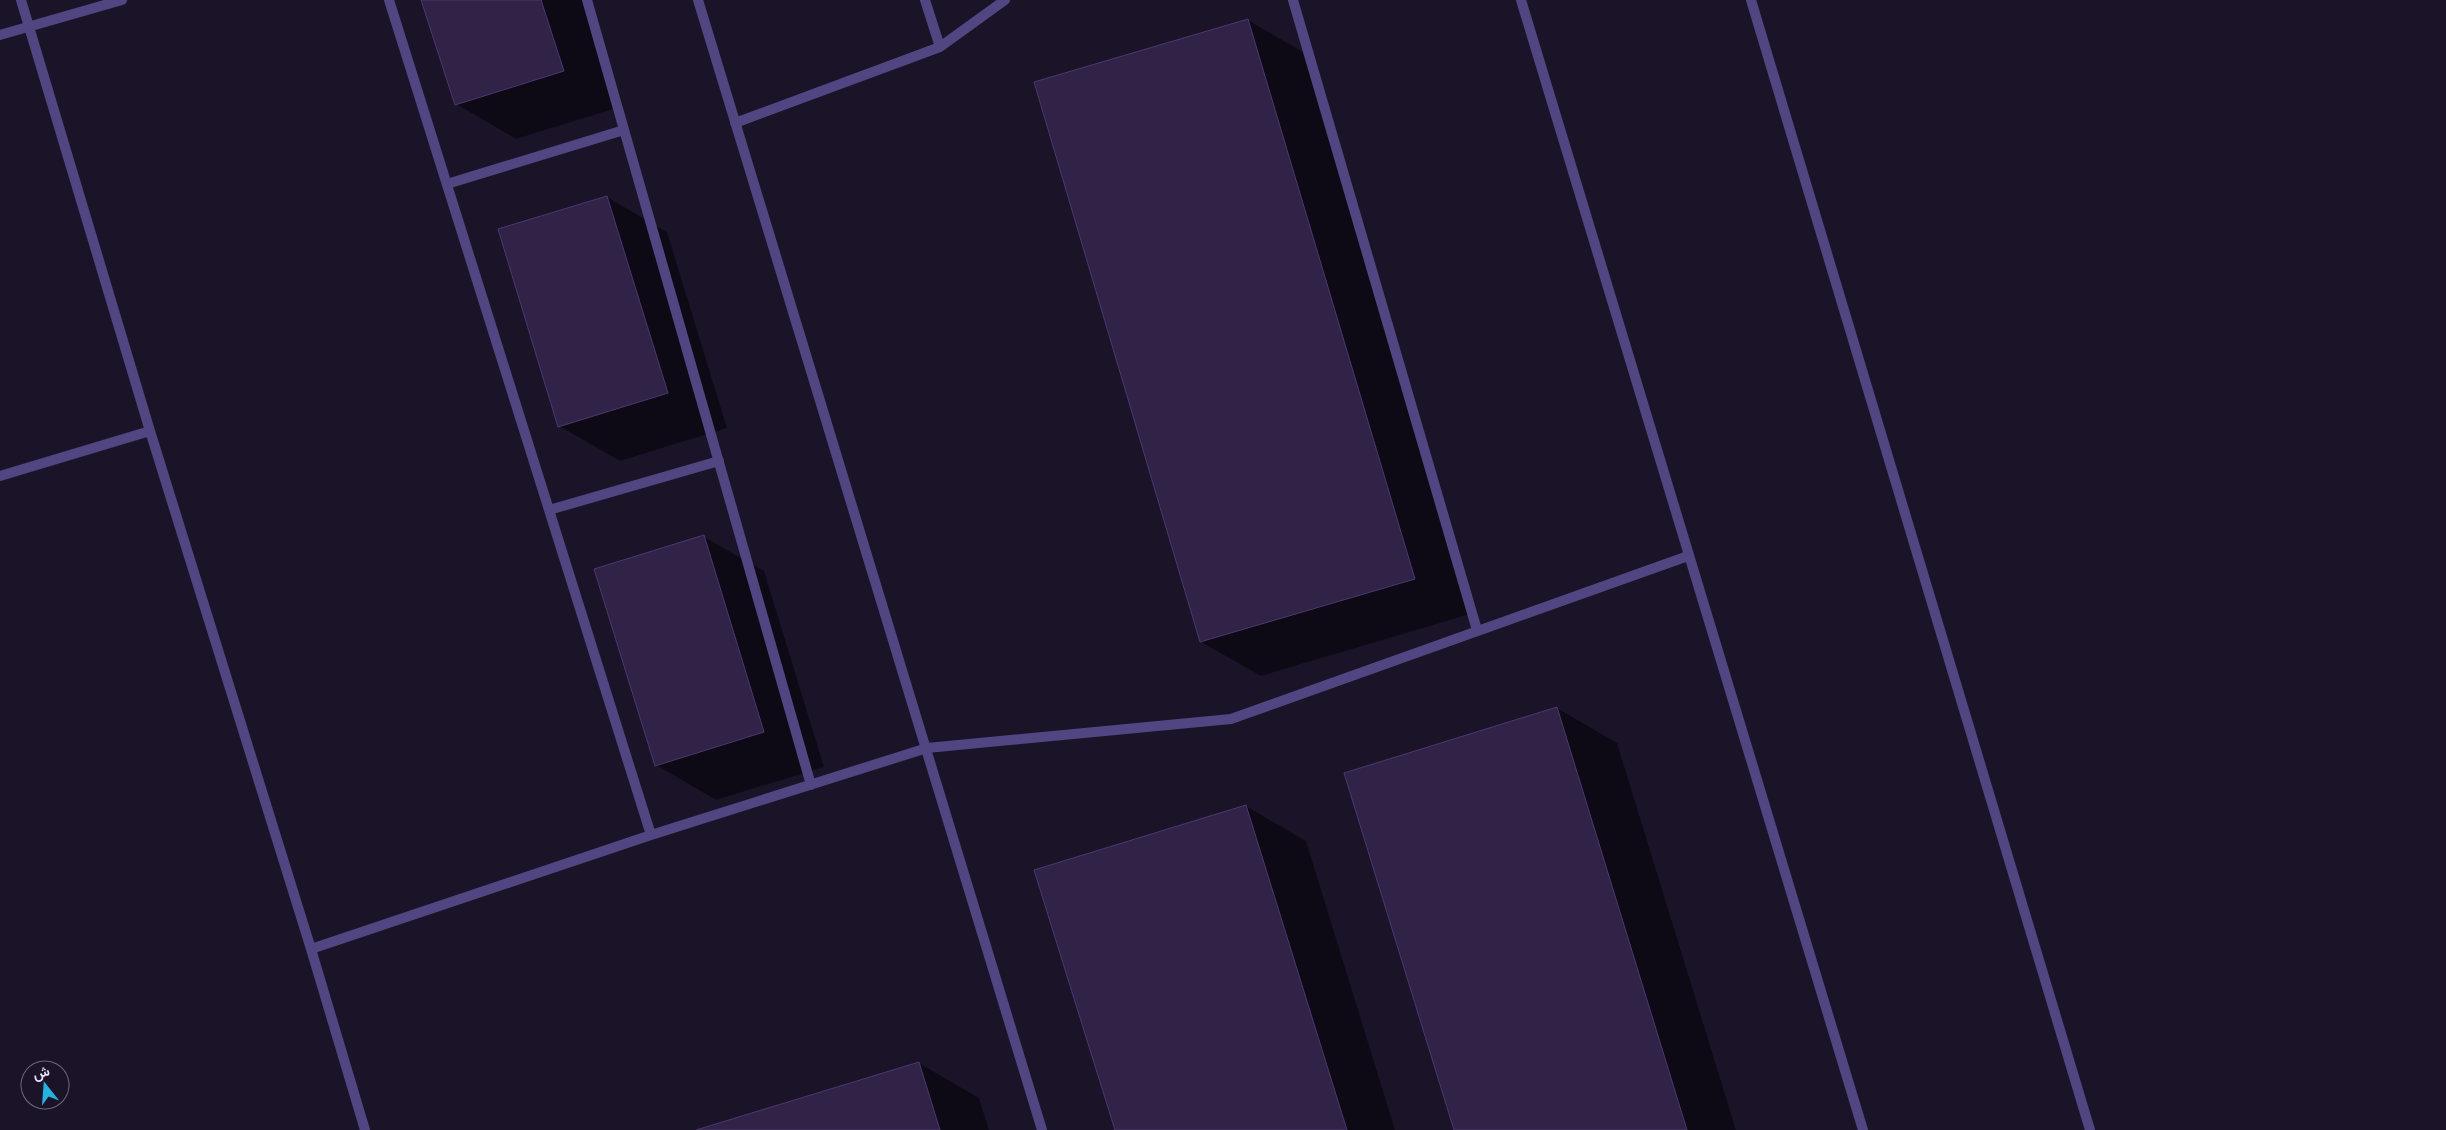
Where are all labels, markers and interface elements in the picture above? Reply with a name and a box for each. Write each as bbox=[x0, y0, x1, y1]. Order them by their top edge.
north arrow bbox=[20, 1060, 70, 1110]
text: ش bbox=[31, 1062, 52, 1084]

